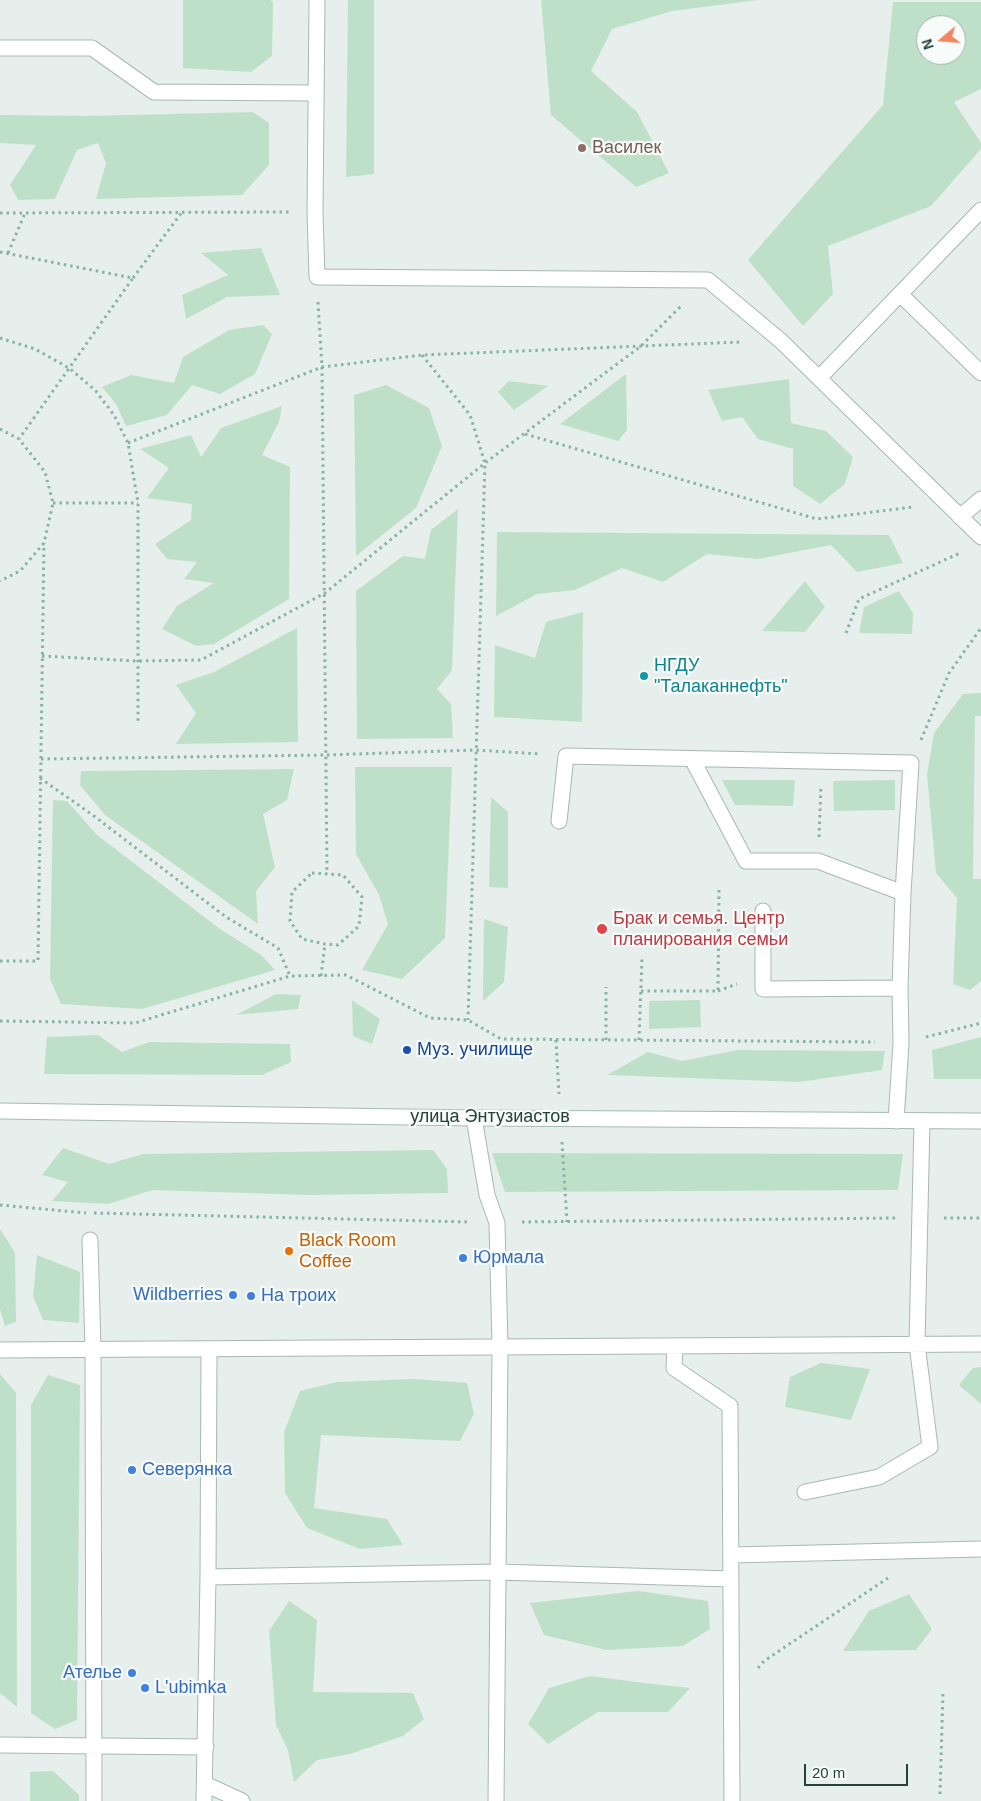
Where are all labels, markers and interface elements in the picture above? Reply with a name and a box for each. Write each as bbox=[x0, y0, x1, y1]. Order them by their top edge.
north arrow bbox=[916, 15, 966, 65]
text: N bbox=[919, 37, 937, 52]
place label: Василек bbox=[592, 137, 661, 159]
marker: Василек bbox=[576, 142, 588, 154]
place label: НГДУ "Талаканнефть" bbox=[654, 655, 788, 698]
marker: НГДУ "Талаканнефть" bbox=[638, 670, 650, 682]
place label: Брак и семья. Центр планирования семьи bbox=[613, 908, 788, 951]
marker: Брак и семья. Центр планирования семьи bbox=[595, 922, 609, 936]
place label: Муз. училище bbox=[417, 1039, 533, 1061]
marker: Муз. училище bbox=[401, 1044, 413, 1056]
street label: улица Энтузиастов bbox=[410, 1106, 570, 1128]
place label: Black Room Coffee bbox=[299, 1230, 396, 1272]
marker: Black Room Coffee bbox=[283, 1245, 295, 1257]
place label: Юрмала bbox=[473, 1247, 544, 1269]
marker: Юрмала bbox=[457, 1252, 469, 1264]
place label: Wildberries bbox=[133, 1284, 223, 1306]
place label: На троих bbox=[261, 1285, 336, 1307]
marker: Wildberries bbox=[227, 1289, 239, 1301]
marker: На троих bbox=[245, 1290, 257, 1302]
place label: Северянка bbox=[142, 1459, 232, 1481]
marker: Северянка bbox=[126, 1464, 138, 1476]
place label: Ателье bbox=[63, 1662, 122, 1684]
marker: Ателье bbox=[126, 1667, 138, 1679]
place label: L'ubimka bbox=[155, 1677, 226, 1699]
marker: L'ubimka bbox=[139, 1682, 151, 1694]
scale bar bbox=[806, 1754, 910, 1786]
text: 20 m bbox=[812, 1764, 845, 1781]

